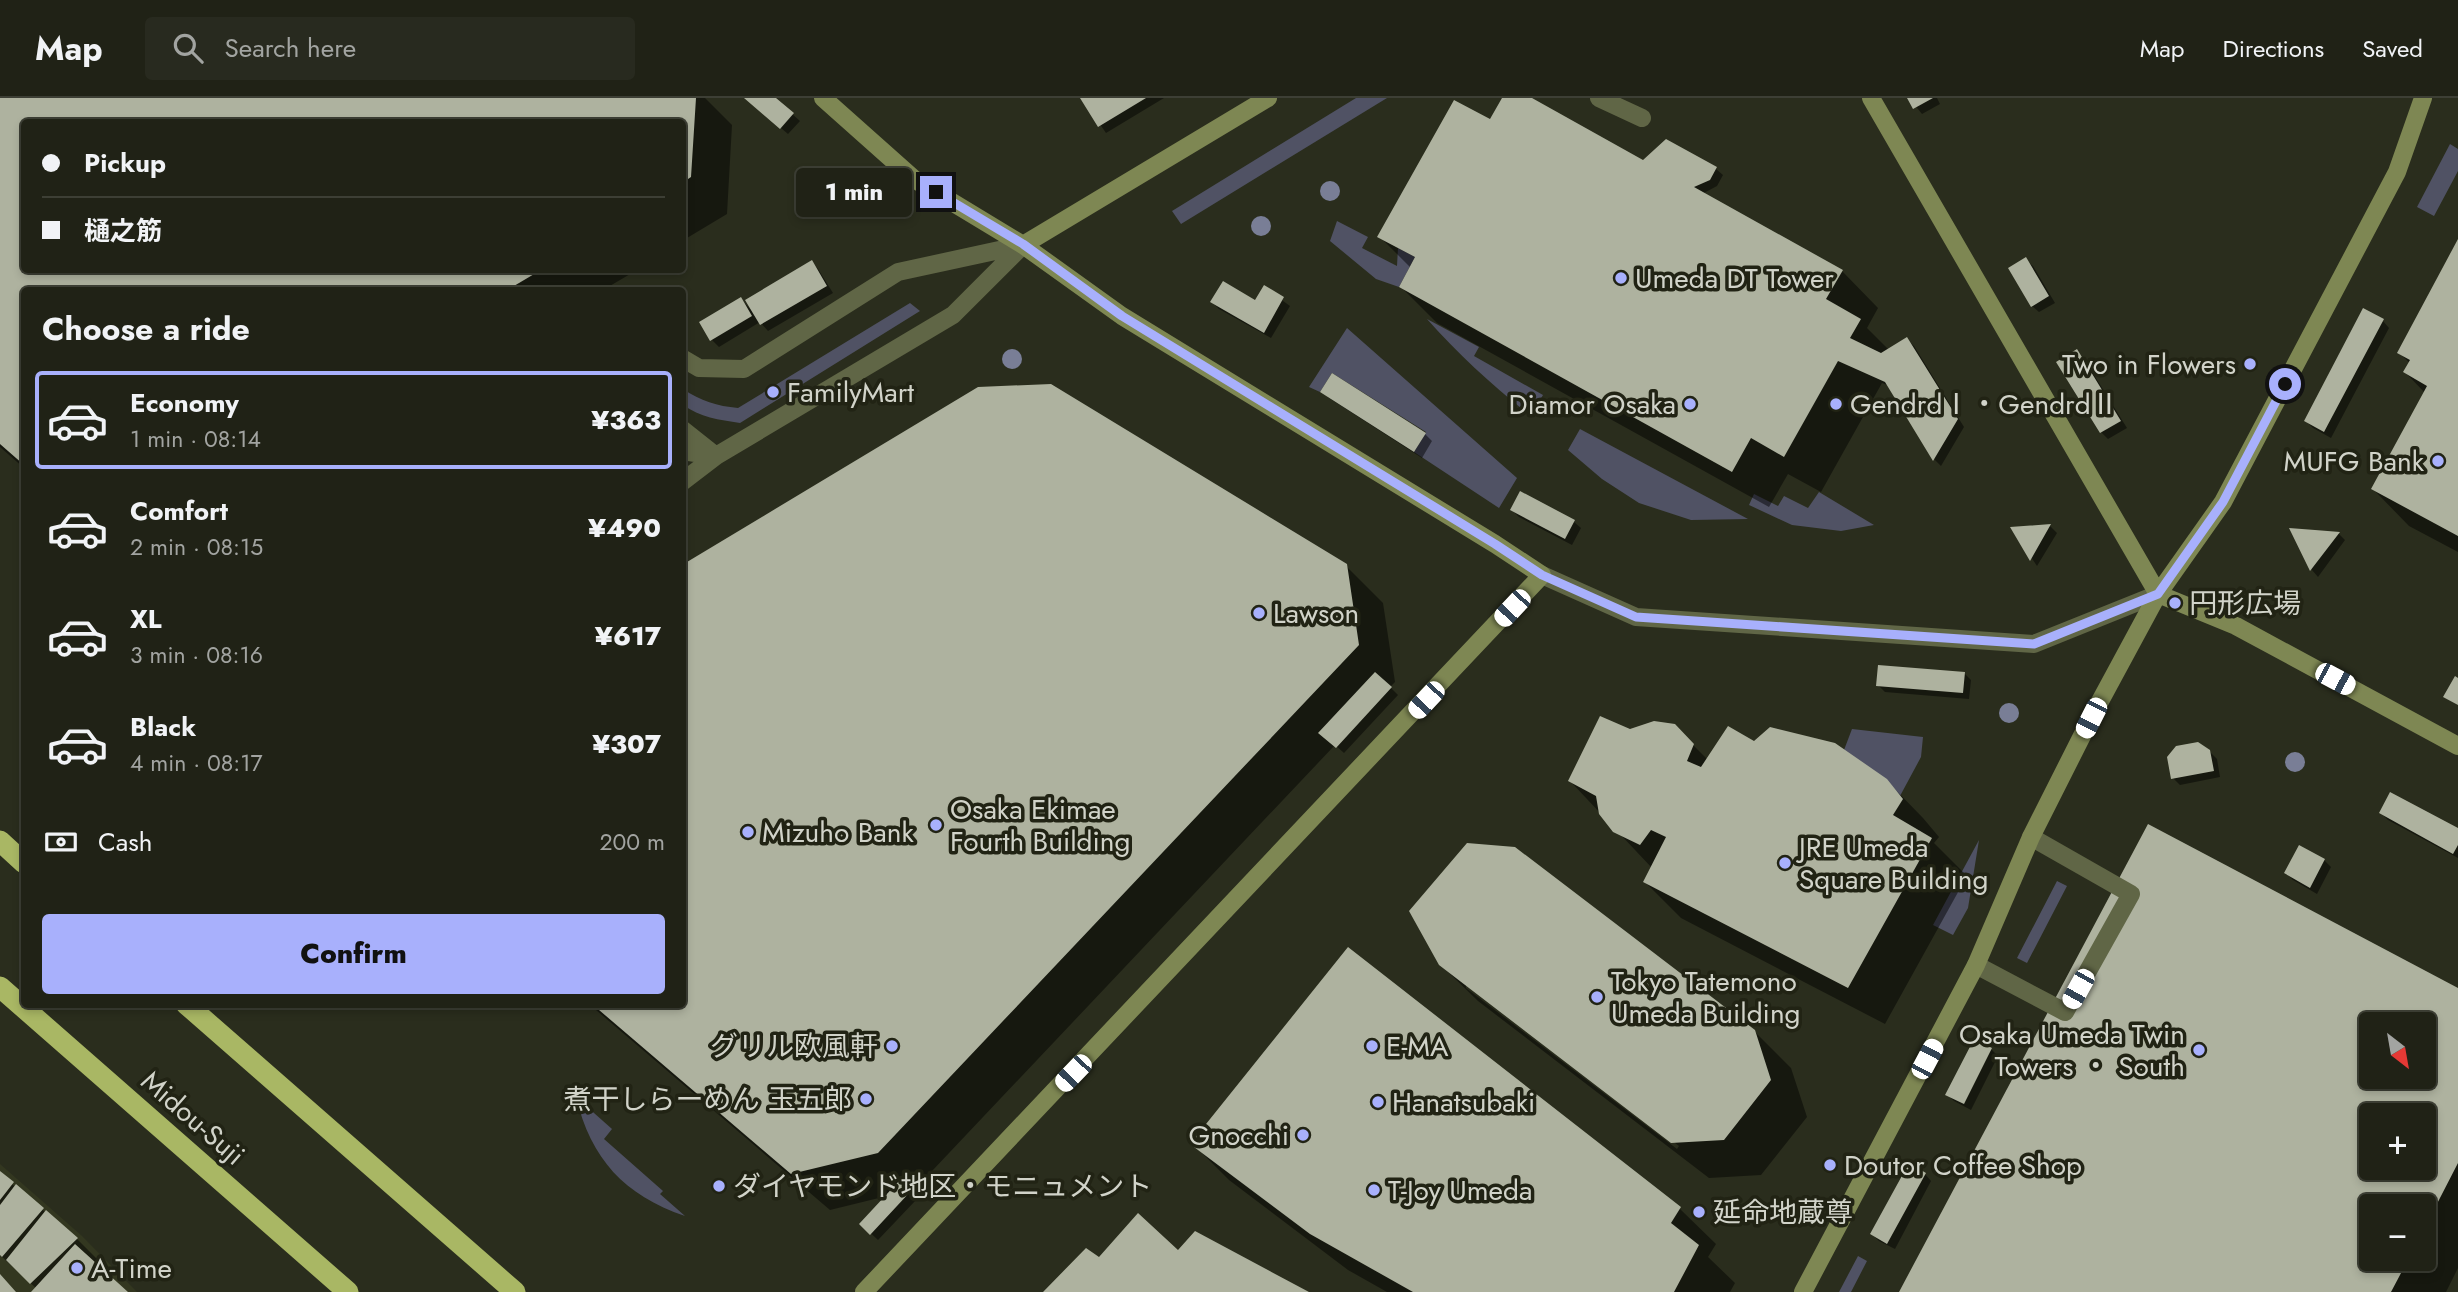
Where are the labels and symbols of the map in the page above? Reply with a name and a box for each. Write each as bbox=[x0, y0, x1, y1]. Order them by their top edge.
callout: 1 min bbox=[796, 168, 912, 217]
route end bbox=[920, 176, 952, 208]
place label: Umeda DT Tower bbox=[1635, 258, 1834, 299]
marker: Umeda DT Tower bbox=[1613, 270, 1629, 286]
place label: Two in Flowers bbox=[2062, 344, 2236, 385]
marker: Two in Flowers bbox=[2242, 356, 2258, 372]
route start bbox=[2269, 368, 2301, 400]
place label: FamilyMart bbox=[787, 372, 914, 413]
marker: FamilyMart bbox=[765, 384, 781, 400]
place label: Diamor Osaka bbox=[1508, 384, 1676, 425]
place label: GendrdⅠ・GendrdⅡ bbox=[1850, 384, 2119, 425]
marker: Diamor Osaka bbox=[1682, 396, 1698, 412]
marker: GendrdⅠ・GendrdⅡ bbox=[1828, 396, 1844, 412]
place label: MUFG Bank bbox=[2284, 441, 2425, 482]
marker: MUFG Bank bbox=[2430, 453, 2446, 469]
place label: 円形広場 bbox=[2189, 583, 2301, 624]
car bbox=[1490, 585, 1535, 631]
place label: Lawson bbox=[1273, 593, 1359, 634]
marker: 円形広場 bbox=[2167, 595, 2183, 611]
marker: Lawson bbox=[1251, 605, 1267, 621]
car bbox=[2312, 660, 2359, 698]
car bbox=[1404, 677, 1449, 723]
car bbox=[2073, 695, 2110, 741]
place label: Osaka Ekimae Fourth Building bbox=[950, 789, 1131, 862]
place label: Mizuho Bank bbox=[762, 812, 914, 853]
marker: Osaka Ekimae Fourth Building bbox=[928, 817, 944, 833]
marker: Mizuho Bank bbox=[740, 824, 756, 840]
place label: JRE Umeda Square Building bbox=[1795, 827, 1988, 900]
marker: JRE Umeda Square Building bbox=[1777, 855, 1793, 871]
place label: Tokyo Tatemono Umeda Building bbox=[1611, 961, 1801, 1034]
car bbox=[2059, 966, 2098, 1012]
marker: Tokyo Tatemono Umeda Building bbox=[1589, 989, 1605, 1005]
north arrow bbox=[2359, 1012, 2436, 1088]
place label: Osaka Umeda Twin Towers ・ South bbox=[1959, 1014, 2185, 1087]
place label: グリル欧風軒 bbox=[710, 1026, 878, 1067]
place label: E-MA bbox=[1386, 1026, 1449, 1067]
car bbox=[1908, 1036, 1947, 1082]
marker: グリル欧風軒 bbox=[884, 1038, 900, 1054]
marker: E-MA bbox=[1364, 1038, 1380, 1054]
marker: Osaka Umeda Twin Towers ・ South bbox=[2191, 1042, 2207, 1058]
car bbox=[1051, 1051, 1096, 1095]
street label: Midou-Suji bbox=[132, 1061, 254, 1175]
place label: 煮干しらーめん 玉五郎 bbox=[564, 1079, 852, 1120]
place label: Hanatsubaki bbox=[1392, 1082, 1535, 1123]
marker: 煮干しらーめん 玉五郎 bbox=[858, 1091, 874, 1107]
marker: Hanatsubaki bbox=[1370, 1094, 1386, 1110]
place label: Gnocchi bbox=[1189, 1115, 1289, 1156]
marker: Gnocchi bbox=[1295, 1127, 1311, 1143]
place label: Doutor Coffee Shop bbox=[1844, 1145, 2082, 1186]
marker: Doutor Coffee Shop bbox=[1822, 1157, 1838, 1173]
place label: ダイヤモンド地区・モニュメント bbox=[733, 1166, 1152, 1207]
place label: T-Joy Umeda bbox=[1388, 1170, 1532, 1211]
marker: ダイヤモンド地区・モニュメント bbox=[711, 1178, 727, 1194]
marker: T-Joy Umeda bbox=[1366, 1182, 1382, 1198]
place label: 延命地蔵尊 bbox=[1713, 1192, 1853, 1233]
marker: 延命地蔵尊 bbox=[1691, 1204, 1707, 1220]
place label: A-Time bbox=[91, 1248, 172, 1289]
marker: A-Time bbox=[69, 1260, 85, 1276]

